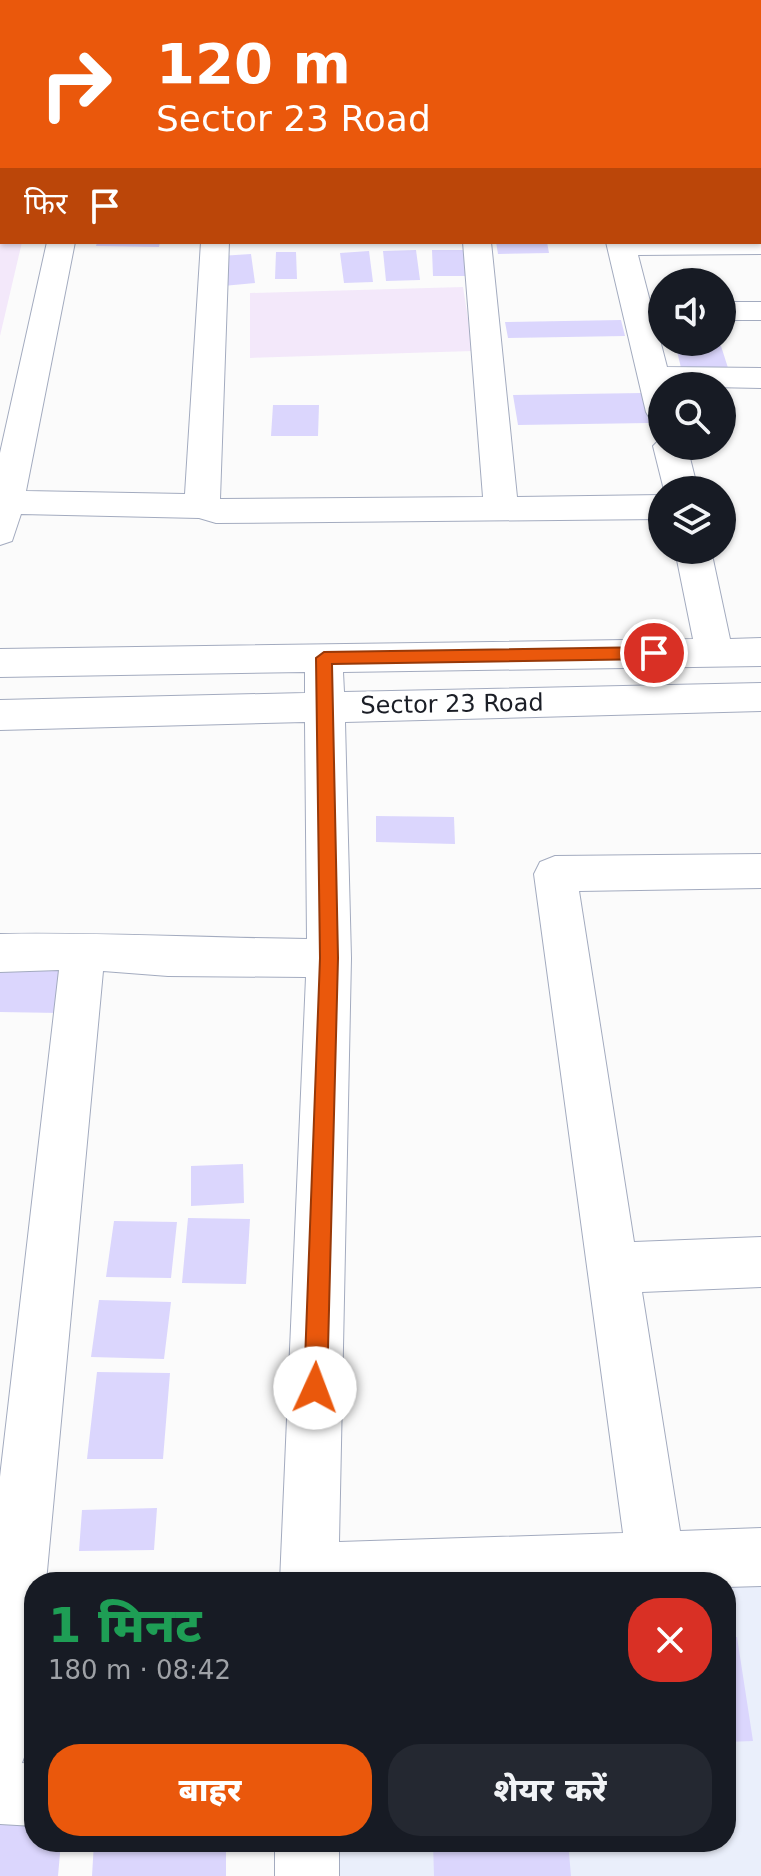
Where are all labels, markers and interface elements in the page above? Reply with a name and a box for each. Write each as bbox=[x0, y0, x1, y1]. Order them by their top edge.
text: 120 m bbox=[156, 31, 351, 96]
icon: right bbox=[24, 32, 128, 136]
text: Sector 23 Road bbox=[156, 98, 431, 139]
icon: arrive bbox=[83, 184, 127, 228]
text: फिर bbox=[24, 186, 67, 221]
map controls bbox=[648, 268, 736, 564]
button: sound bbox=[648, 268, 736, 356]
button: search bbox=[648, 372, 736, 460]
button: layers bbox=[648, 476, 736, 564]
pin bbox=[620, 619, 688, 687]
icon: arrive bbox=[632, 631, 676, 675]
street label: Sector 23 Road bbox=[360, 688, 544, 720]
position arrow bbox=[273, 1346, 357, 1430]
text: 1 मिनट bbox=[48, 1597, 201, 1653]
button: close bbox=[628, 1598, 712, 1682]
text: 180 m · 08:42 bbox=[48, 1655, 231, 1685]
button: बाहर bbox=[48, 1744, 372, 1836]
button: शेयर करें bbox=[388, 1744, 712, 1836]

